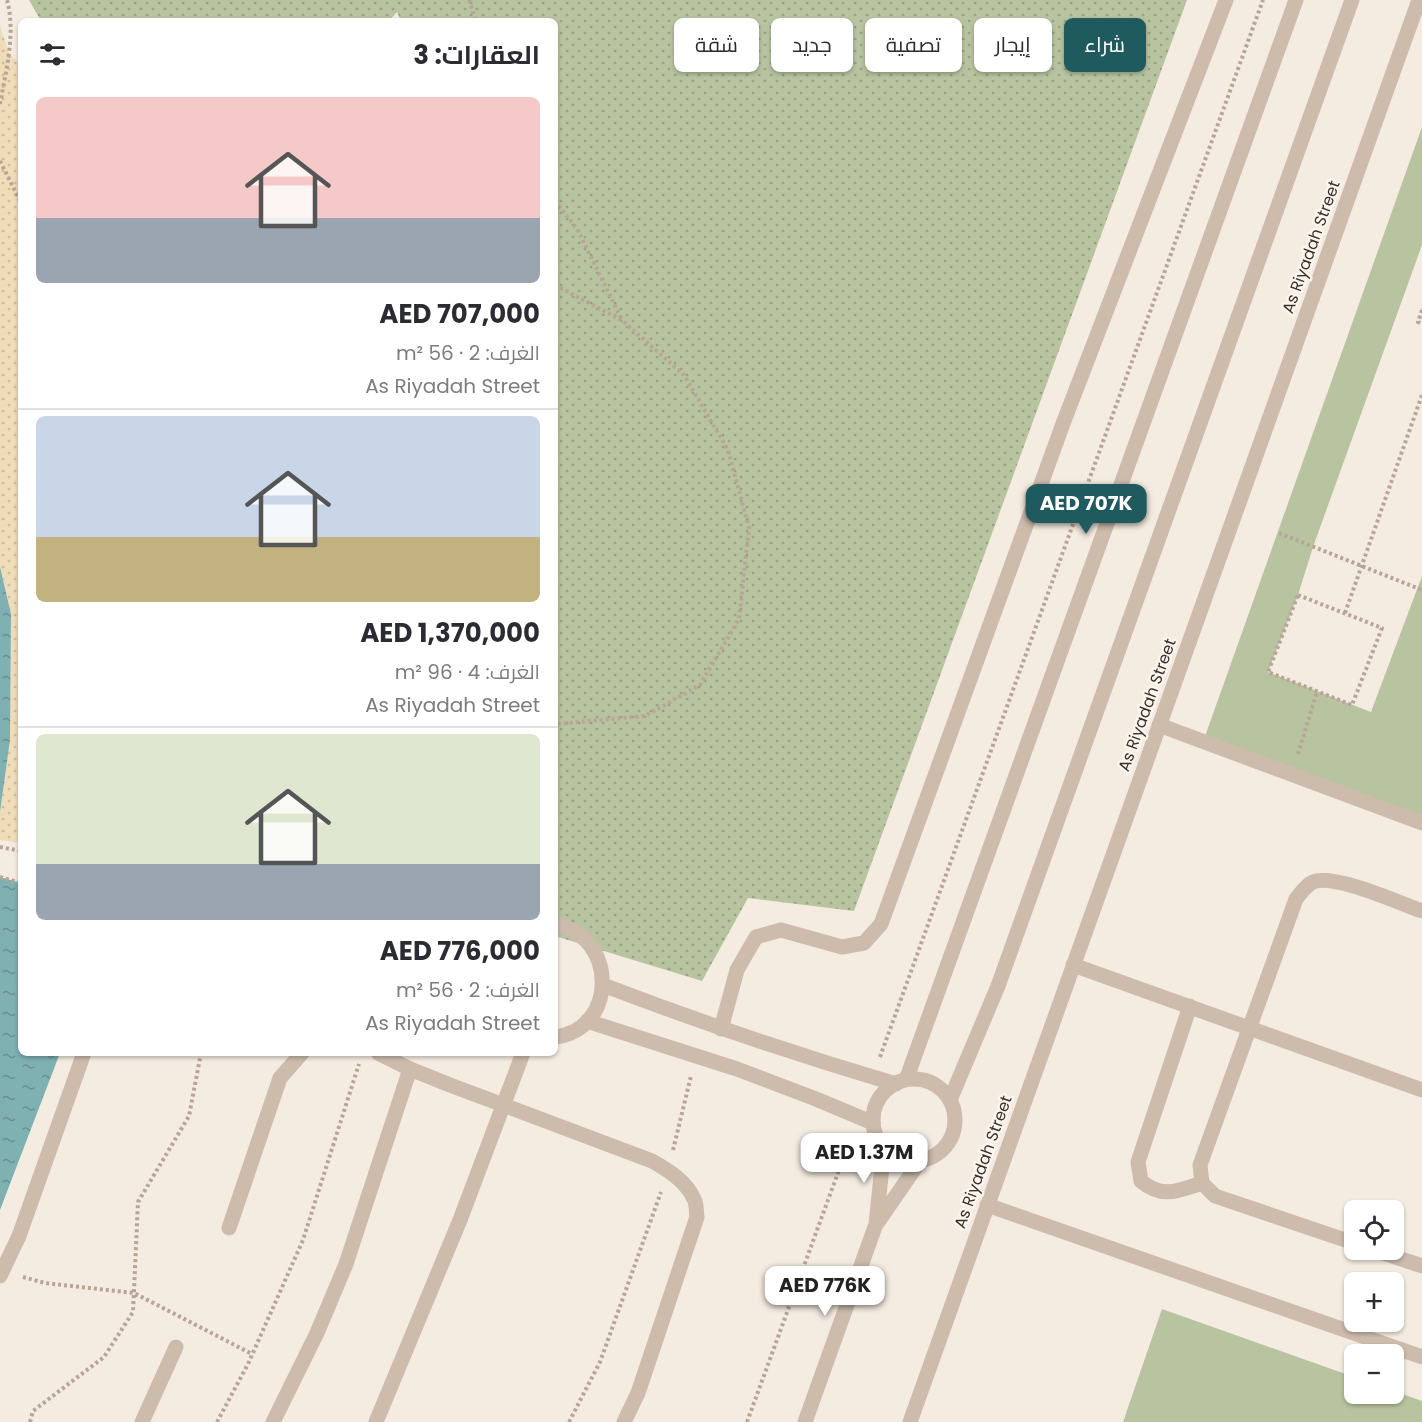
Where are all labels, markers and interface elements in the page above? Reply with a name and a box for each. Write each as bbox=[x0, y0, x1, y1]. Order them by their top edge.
chip: شقة bbox=[674, 18, 759, 72]
chip: جديد bbox=[771, 18, 853, 72]
chip: تصفية bbox=[865, 18, 962, 72]
chip: إيجار bbox=[974, 18, 1052, 72]
chip: شراء bbox=[1064, 18, 1146, 72]
text: العقارات: 3 bbox=[413, 37, 540, 73]
icon: filters bbox=[36, 38, 69, 71]
icon: home bbox=[234, 136, 342, 244]
street label: As Riyadah Street bbox=[1276, 177, 1346, 317]
text: AED 707,000 bbox=[379, 296, 540, 332]
text: الغرف: 2 · 56 m² bbox=[396, 339, 540, 367]
text: As Riyadah Street bbox=[365, 372, 540, 400]
icon: home bbox=[234, 455, 342, 563]
pin: AED 707K bbox=[1024, 484, 1148, 535]
text: AED 707K bbox=[1040, 489, 1132, 517]
text: AED 1,370,000 bbox=[360, 615, 540, 651]
street label: As Riyadah Street bbox=[1112, 635, 1182, 775]
text: الغرف: 4 · 96 m² bbox=[395, 658, 540, 686]
text: As Riyadah Street bbox=[365, 691, 540, 719]
icon: home bbox=[234, 773, 342, 881]
text: AED 776,000 bbox=[380, 933, 540, 969]
text: الغرف: 2 · 56 m² bbox=[396, 976, 540, 1004]
text: As Riyadah Street bbox=[365, 1009, 540, 1037]
street label: As Riyadah Street bbox=[948, 1092, 1018, 1232]
pin: AED 1.37M bbox=[795, 1133, 933, 1184]
text: AED 1.37M bbox=[815, 1138, 913, 1166]
map controls bbox=[1344, 1200, 1404, 1404]
button: locate bbox=[1344, 1200, 1404, 1260]
pin: AED 776K bbox=[763, 1266, 887, 1317]
text: AED 776K bbox=[779, 1271, 871, 1299]
button: + bbox=[1344, 1272, 1404, 1332]
button: − bbox=[1344, 1344, 1404, 1404]

